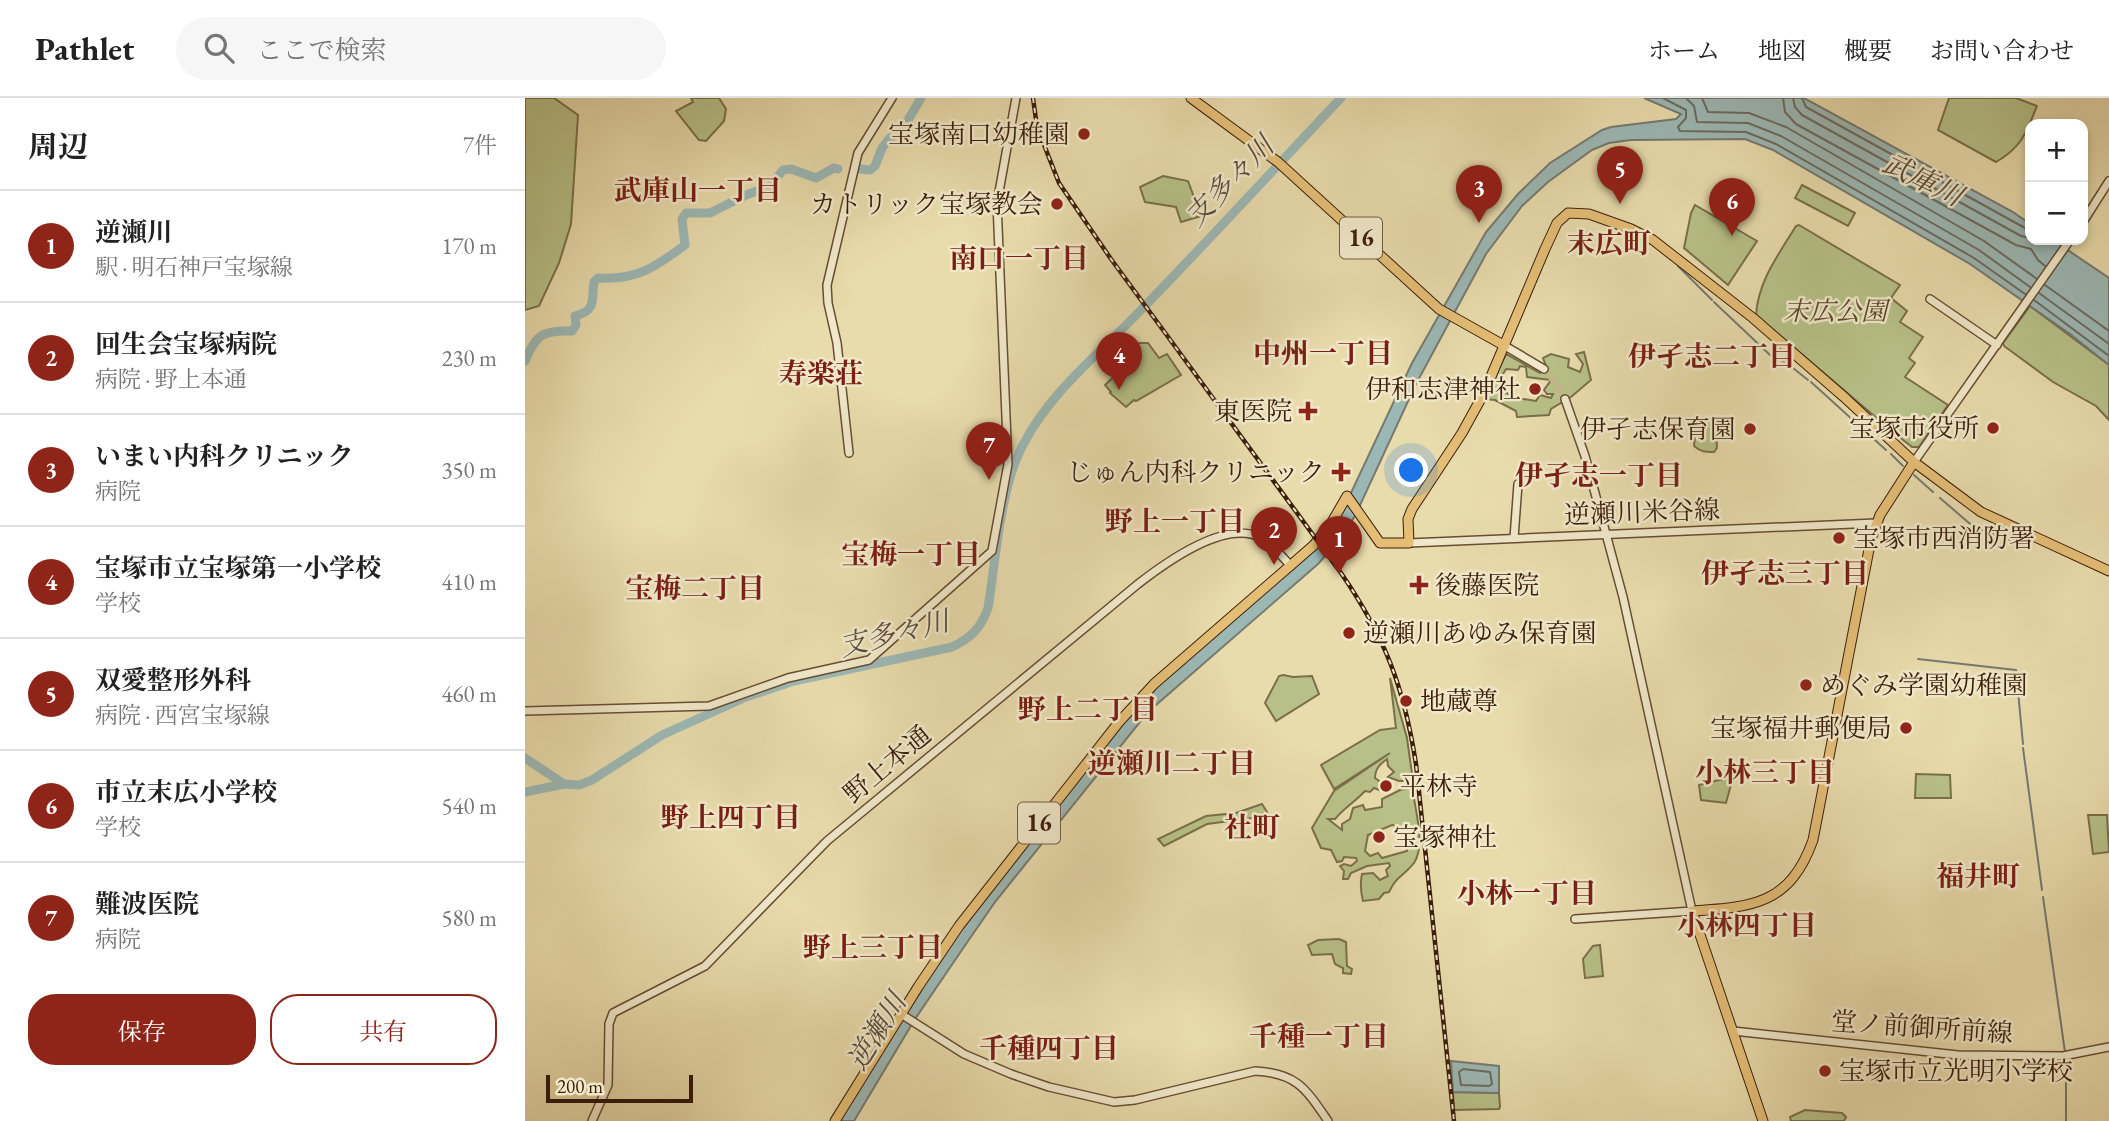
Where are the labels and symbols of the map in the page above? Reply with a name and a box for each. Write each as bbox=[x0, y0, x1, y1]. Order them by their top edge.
place label: 宝塚南口幼稚園 bbox=[888, 117, 1070, 151]
marker: 宝塚南口幼稚園 bbox=[1076, 126, 1092, 142]
water label: 支多々川 bbox=[1177, 126, 1283, 234]
water label: 武庫川 bbox=[1877, 144, 1971, 215]
pin: 5 bbox=[1597, 146, 1643, 204]
pin: 3 bbox=[1456, 165, 1502, 223]
district label: 武庫山一丁目 bbox=[614, 172, 782, 208]
pin: 6 bbox=[1709, 178, 1755, 236]
place label: カトリック宝塚教会 bbox=[810, 187, 1043, 221]
marker: カトリック宝塚教会 bbox=[1049, 196, 1065, 212]
road number: 16 bbox=[1340, 218, 1382, 258]
district label: 末広町 bbox=[1567, 225, 1651, 261]
district label: 南口一丁目 bbox=[949, 240, 1089, 276]
park label: 末広公園 bbox=[1783, 294, 1891, 328]
pin: 4 bbox=[1096, 332, 1142, 390]
district label: 中州一丁目 bbox=[1253, 335, 1393, 371]
district label: 伊孑志二丁目 bbox=[1628, 338, 1796, 374]
district label: 寿楽荘 bbox=[779, 355, 863, 391]
place label: 伊和志津神社 bbox=[1365, 372, 1521, 406]
marker: 伊和志津神社 bbox=[1527, 381, 1543, 397]
place label: 東医院 bbox=[1214, 394, 1292, 428]
marker: 東医院 bbox=[1298, 401, 1318, 421]
place label: 宝塚市役所 bbox=[1849, 411, 1979, 445]
place label: 伊孑志保育園 bbox=[1580, 412, 1736, 446]
marker: 宝塚市役所 bbox=[1985, 420, 2001, 436]
marker: 伊孑志保育園 bbox=[1742, 421, 1758, 437]
pin: 7 bbox=[966, 422, 1012, 480]
your location bbox=[1394, 453, 1428, 487]
place label: じゅん内科クリニック bbox=[1067, 455, 1325, 489]
district label: 伊孑志一丁目 bbox=[1515, 457, 1683, 493]
marker: じゅん内科クリニック bbox=[1331, 462, 1351, 482]
street label: 逆瀬川米谷線 bbox=[1563, 492, 1721, 532]
district label: 野上一丁目 bbox=[1105, 503, 1245, 539]
pin: 2 bbox=[1251, 507, 1297, 565]
pin: 1 bbox=[1316, 516, 1362, 574]
place label: 宝塚市西消防署 bbox=[1853, 521, 2035, 555]
marker: 宝塚市西消防署 bbox=[1831, 530, 1847, 546]
district label: 宝梅一丁目 bbox=[841, 536, 981, 572]
district label: 伊孑志三丁目 bbox=[1701, 555, 1869, 591]
place label: 後藤医院 bbox=[1435, 568, 1539, 602]
district label: 宝梅二丁目 bbox=[625, 570, 765, 606]
marker: 後藤医院 bbox=[1409, 575, 1429, 595]
water label: 支多々川 bbox=[835, 601, 956, 664]
place label: 逆瀬川あゆみ保育園 bbox=[1363, 616, 1597, 650]
marker: 逆瀬川あゆみ保育園 bbox=[1341, 625, 1357, 641]
place label: めぐみ学園幼稚園 bbox=[1820, 668, 2028, 702]
marker: めぐみ学園幼稚園 bbox=[1798, 677, 1814, 693]
place label: 地蔵尊 bbox=[1420, 684, 1498, 718]
district label: 野上二丁目 bbox=[1018, 691, 1158, 727]
marker: 地蔵尊 bbox=[1398, 693, 1414, 709]
place label: 宝塚福井郵便局 bbox=[1710, 711, 1892, 745]
street label: 野上本通 bbox=[836, 718, 938, 810]
marker: 宝塚福井郵便局 bbox=[1898, 720, 1914, 736]
district label: 逆瀬川二丁目 bbox=[1088, 745, 1256, 781]
district label: 小林三丁目 bbox=[1695, 754, 1835, 790]
place label: 平林寺 bbox=[1400, 769, 1478, 803]
marker: 平林寺 bbox=[1378, 778, 1394, 794]
district label: 野上四丁目 bbox=[661, 799, 801, 835]
road number: 16 bbox=[1018, 802, 1060, 844]
district label: 社町 bbox=[1224, 809, 1280, 845]
place label: 宝塚神社 bbox=[1393, 820, 1497, 854]
marker: 宝塚神社 bbox=[1371, 829, 1387, 845]
district label: 福井町 bbox=[1936, 858, 2020, 894]
district label: 小林一丁目 bbox=[1457, 875, 1597, 911]
district label: 小林四丁目 bbox=[1677, 907, 1817, 943]
district label: 野上三丁目 bbox=[803, 929, 943, 965]
water label: 逆瀬川 bbox=[838, 983, 915, 1076]
street label: 堂ノ前御所前線 bbox=[1830, 1004, 2014, 1050]
district label: 千種一丁目 bbox=[1249, 1018, 1389, 1054]
district label: 千種四丁目 bbox=[979, 1030, 1119, 1066]
place label: 宝塚市立光明小学校 bbox=[1839, 1054, 2073, 1088]
marker: 宝塚市立光明小学校 bbox=[1817, 1063, 1833, 1079]
scale bar bbox=[546, 1072, 693, 1104]

